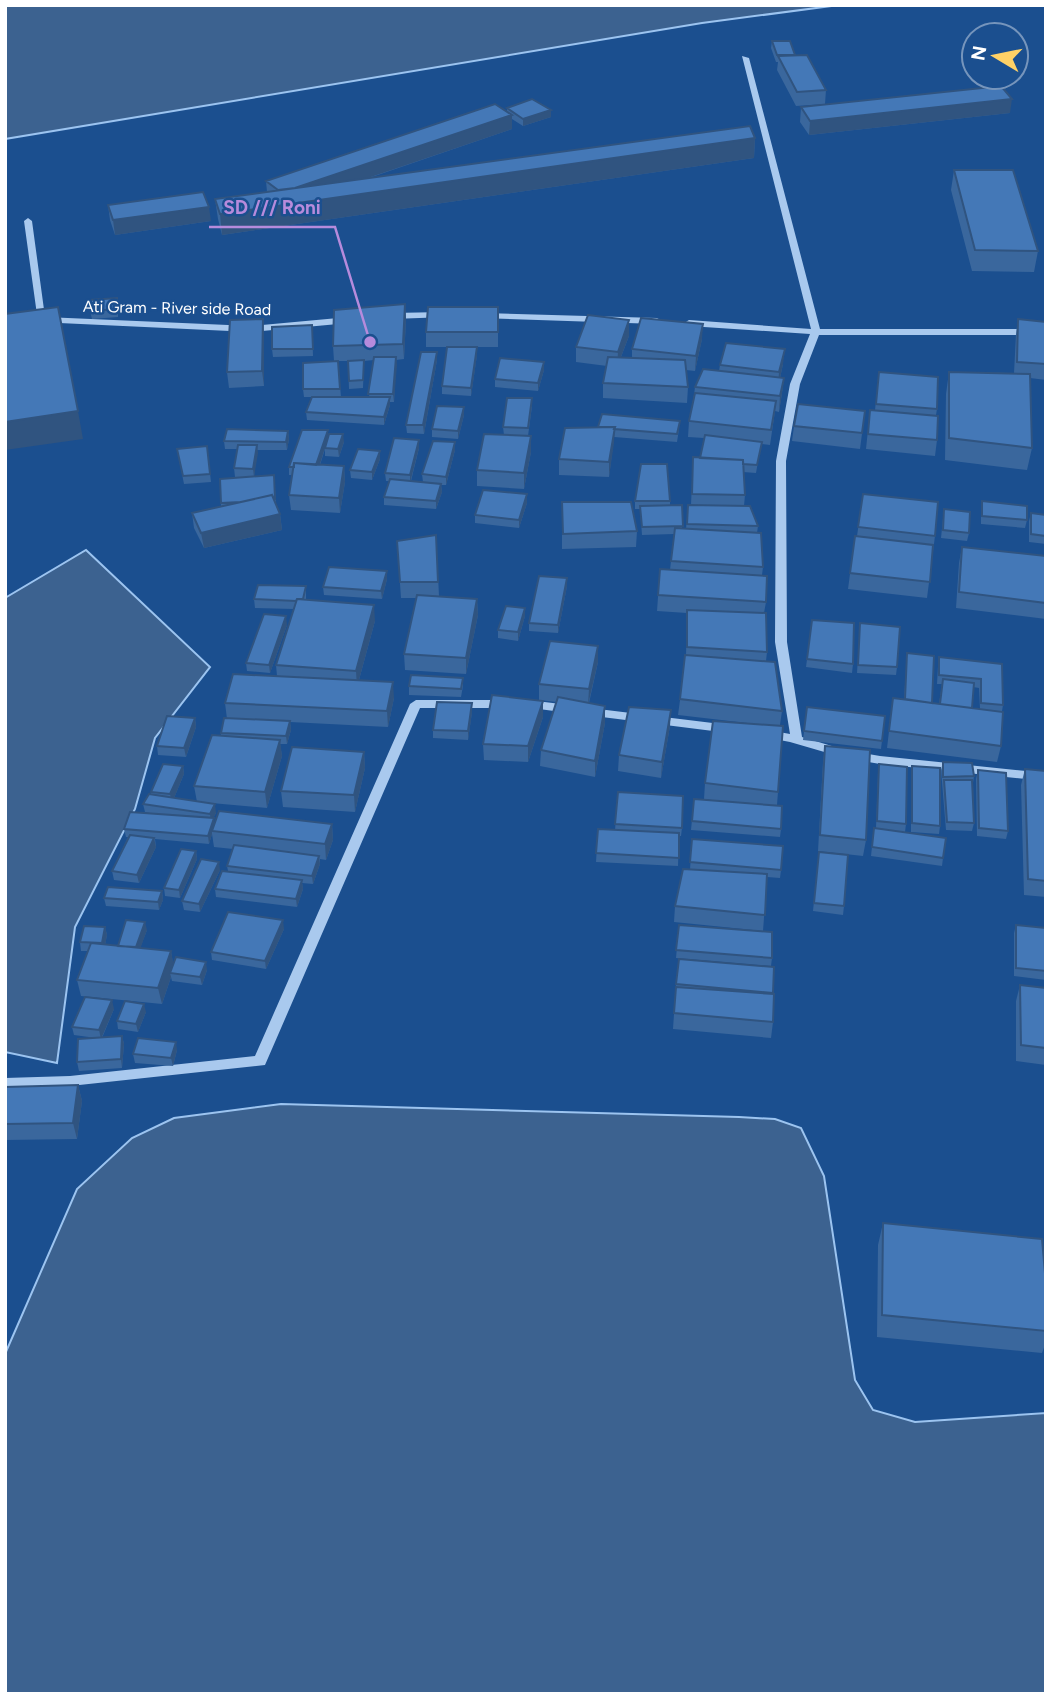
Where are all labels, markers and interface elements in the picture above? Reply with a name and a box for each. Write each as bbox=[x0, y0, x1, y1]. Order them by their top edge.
north arrow bbox=[960, 21, 1030, 91]
text: N bbox=[966, 44, 991, 62]
callout: SD /// Roni bbox=[209, 187, 335, 227]
text: SD /// Roni bbox=[223, 196, 321, 219]
street label: Ati Gram - River side Road bbox=[83, 297, 271, 319]

